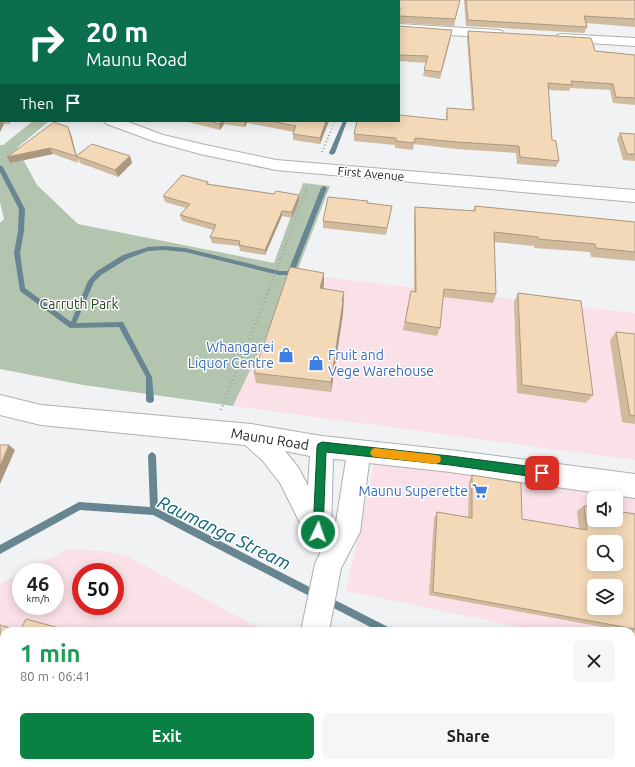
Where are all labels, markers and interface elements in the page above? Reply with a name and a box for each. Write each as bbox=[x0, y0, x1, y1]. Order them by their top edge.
icon: right bbox=[20, 16, 72, 68]
text: 20 m bbox=[86, 16, 148, 47]
text: Maunu Road bbox=[86, 49, 187, 69]
icon: arrive bbox=[62, 92, 84, 114]
text: Then bbox=[20, 95, 54, 112]
street label: First Avenue bbox=[337, 164, 405, 183]
park label: Carruth Park bbox=[40, 296, 118, 312]
place label: Whangarei Liquor Centre bbox=[188, 339, 274, 371]
shop icon: Whangarei Liquor Centre bbox=[277, 346, 295, 364]
place label: Fruit and Vege Warehouse bbox=[328, 347, 434, 379]
shop icon: Fruit and Vege Warehouse bbox=[307, 354, 325, 372]
street label: Maunu Road bbox=[230, 425, 310, 453]
pin bbox=[525, 456, 559, 490]
icon: arrive bbox=[531, 462, 553, 484]
supermarket icon: Maunu Superette bbox=[471, 482, 489, 500]
place label: Maunu Superette bbox=[358, 483, 468, 499]
water label: Raumanga Stream bbox=[155, 491, 294, 573]
map controls bbox=[587, 491, 623, 615]
button: sound bbox=[587, 491, 623, 527]
position arrow bbox=[297, 511, 339, 553]
button: search bbox=[587, 535, 623, 571]
speed limit sign: 50 bbox=[72, 563, 124, 615]
text: 46 bbox=[27, 572, 49, 595]
button: layers bbox=[587, 579, 623, 615]
text: km/h bbox=[26, 593, 50, 604]
text: 1 min bbox=[20, 640, 81, 667]
button: close bbox=[573, 640, 615, 682]
text: 80 m · 06:41 bbox=[20, 669, 91, 683]
button: Exit bbox=[20, 713, 314, 759]
button: Share bbox=[322, 713, 615, 759]

